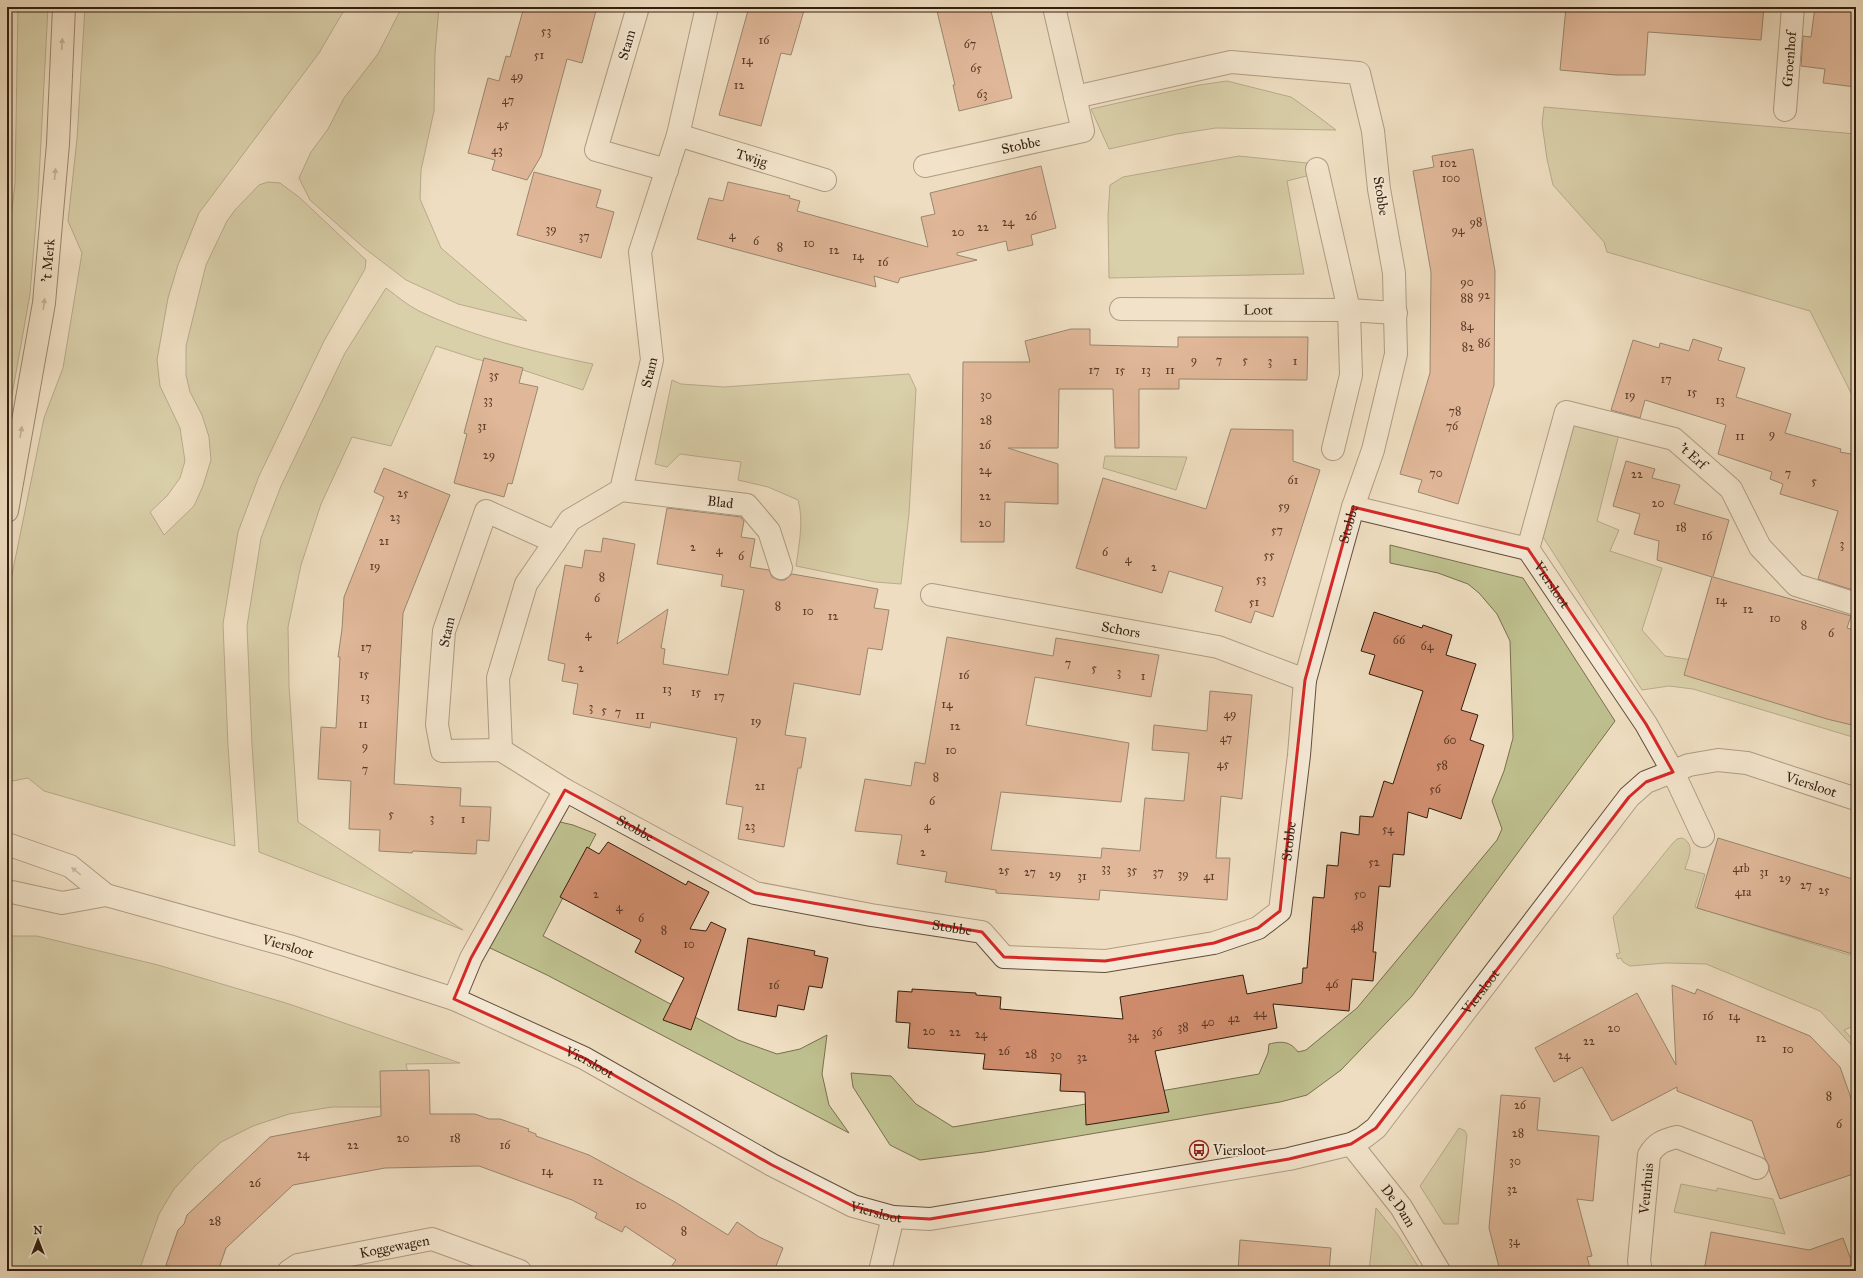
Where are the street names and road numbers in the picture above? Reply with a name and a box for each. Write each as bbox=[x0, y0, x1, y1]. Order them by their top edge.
street label: Stam bbox=[615, 28, 639, 62]
street label: Groenhof bbox=[1778, 29, 1800, 88]
street label: Stobbe bbox=[999, 132, 1042, 157]
street label: Twijg bbox=[734, 145, 770, 171]
street label: Stobbe bbox=[1370, 175, 1393, 217]
street label: 't Merk bbox=[37, 238, 58, 283]
street label: Loot bbox=[1243, 301, 1273, 318]
street label: Stam bbox=[637, 355, 661, 389]
street label: 't Erf bbox=[1676, 439, 1712, 474]
street label: Blad bbox=[706, 492, 734, 512]
street label: Stobbe bbox=[1335, 502, 1362, 545]
street label: Viersloot bbox=[1530, 557, 1574, 611]
street label: Stam bbox=[435, 615, 459, 649]
street label: Schors bbox=[1100, 617, 1142, 641]
street label: Viersloot bbox=[1783, 768, 1839, 801]
street label: Stobbe bbox=[614, 811, 657, 845]
street label: Stobbe bbox=[1278, 820, 1299, 862]
street label: Stobbe bbox=[931, 916, 973, 939]
street label: Viersloot bbox=[259, 930, 316, 962]
street label: Viersloot bbox=[1457, 965, 1503, 1018]
street label: Viersloot bbox=[562, 1042, 617, 1082]
street label: Veurhuis bbox=[1635, 1162, 1657, 1216]
street label: De Dam bbox=[1378, 1181, 1420, 1230]
street label: Viersloot bbox=[847, 1197, 902, 1226]
street label: Koggewagen bbox=[358, 1231, 431, 1261]

